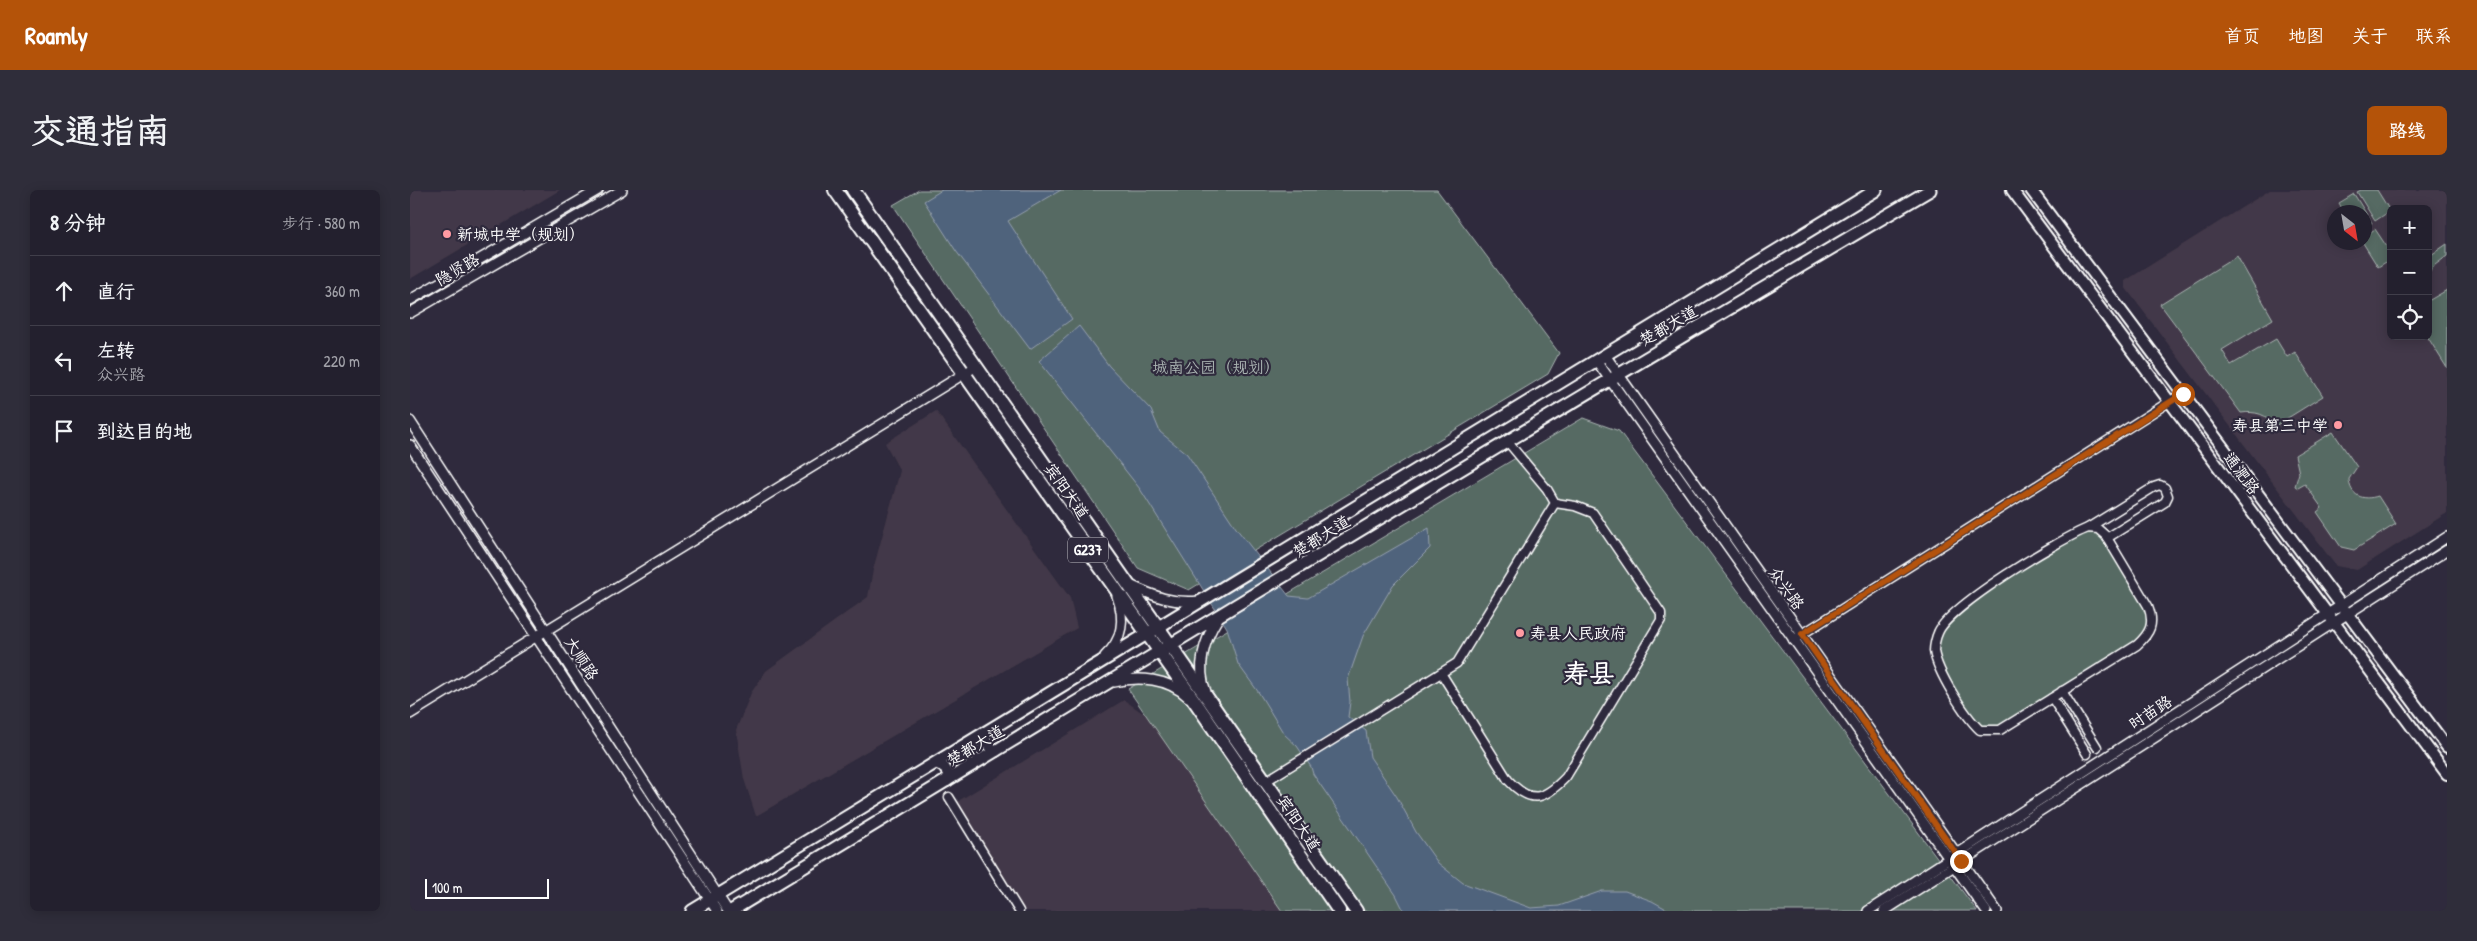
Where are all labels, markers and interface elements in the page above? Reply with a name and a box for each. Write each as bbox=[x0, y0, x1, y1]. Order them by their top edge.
text: Roamly bbox=[25, 19, 88, 51]
text: 首页 bbox=[2224, 23, 2260, 48]
text: 地图 bbox=[2288, 23, 2324, 48]
text: 关于 bbox=[2352, 23, 2388, 48]
text: 联系 bbox=[2416, 23, 2452, 48]
button: 路线 bbox=[2367, 106, 2447, 155]
text: 交通指南 bbox=[30, 107, 170, 154]
north arrow bbox=[2327, 205, 2372, 250]
map controls bbox=[2387, 205, 2432, 340]
button: + bbox=[2387, 205, 2432, 250]
text: 8 分钟 bbox=[50, 208, 106, 237]
text: 步行 · 580 m bbox=[282, 212, 360, 234]
place label: 新城中学（规划） bbox=[457, 223, 585, 245]
marker: 新城中学（规划） bbox=[441, 228, 453, 240]
street label: 隐贤路 bbox=[431, 247, 483, 291]
button: − bbox=[2387, 250, 2432, 295]
icon: ahead bbox=[50, 277, 78, 305]
text: 直行 bbox=[97, 278, 135, 304]
text: 360 m bbox=[325, 280, 360, 302]
button: locate bbox=[2387, 295, 2432, 340]
street label: 楚都大道 bbox=[1635, 299, 1701, 351]
text: 左转 bbox=[97, 337, 135, 363]
icon: left bbox=[50, 347, 78, 375]
text: 220 m bbox=[323, 350, 360, 372]
park label: 城南公园（规划） bbox=[1152, 356, 1280, 378]
text: 众兴路 bbox=[97, 363, 145, 385]
route start bbox=[2172, 383, 2195, 406]
place label: 寿县第三中学 bbox=[2232, 414, 2328, 436]
icon: arrive bbox=[50, 417, 78, 445]
text: 到达目的地 bbox=[97, 418, 192, 444]
marker: 寿县第三中学 bbox=[2332, 419, 2344, 431]
street label: 通淝路 bbox=[2219, 447, 2265, 499]
street label: 宾阳大道 bbox=[1040, 458, 1094, 524]
street label: 楚都大道 bbox=[1288, 510, 1354, 562]
road number: G237 bbox=[1068, 538, 1108, 562]
street label: 众兴路 bbox=[1764, 562, 1810, 614]
place label: 寿县人民政府 bbox=[1530, 622, 1626, 644]
marker: 寿县人民政府 bbox=[1514, 627, 1526, 639]
street label: 大顺路 bbox=[560, 632, 604, 684]
district label: 寿县 bbox=[1563, 655, 1615, 690]
street label: 时苗路 bbox=[2124, 690, 2176, 734]
street label: 楚都大道 bbox=[942, 719, 1008, 771]
street label: 宾阳大道 bbox=[1272, 790, 1326, 856]
route end bbox=[1950, 850, 1973, 873]
scale bar bbox=[425, 876, 549, 899]
text: 100 m bbox=[432, 878, 462, 897]

